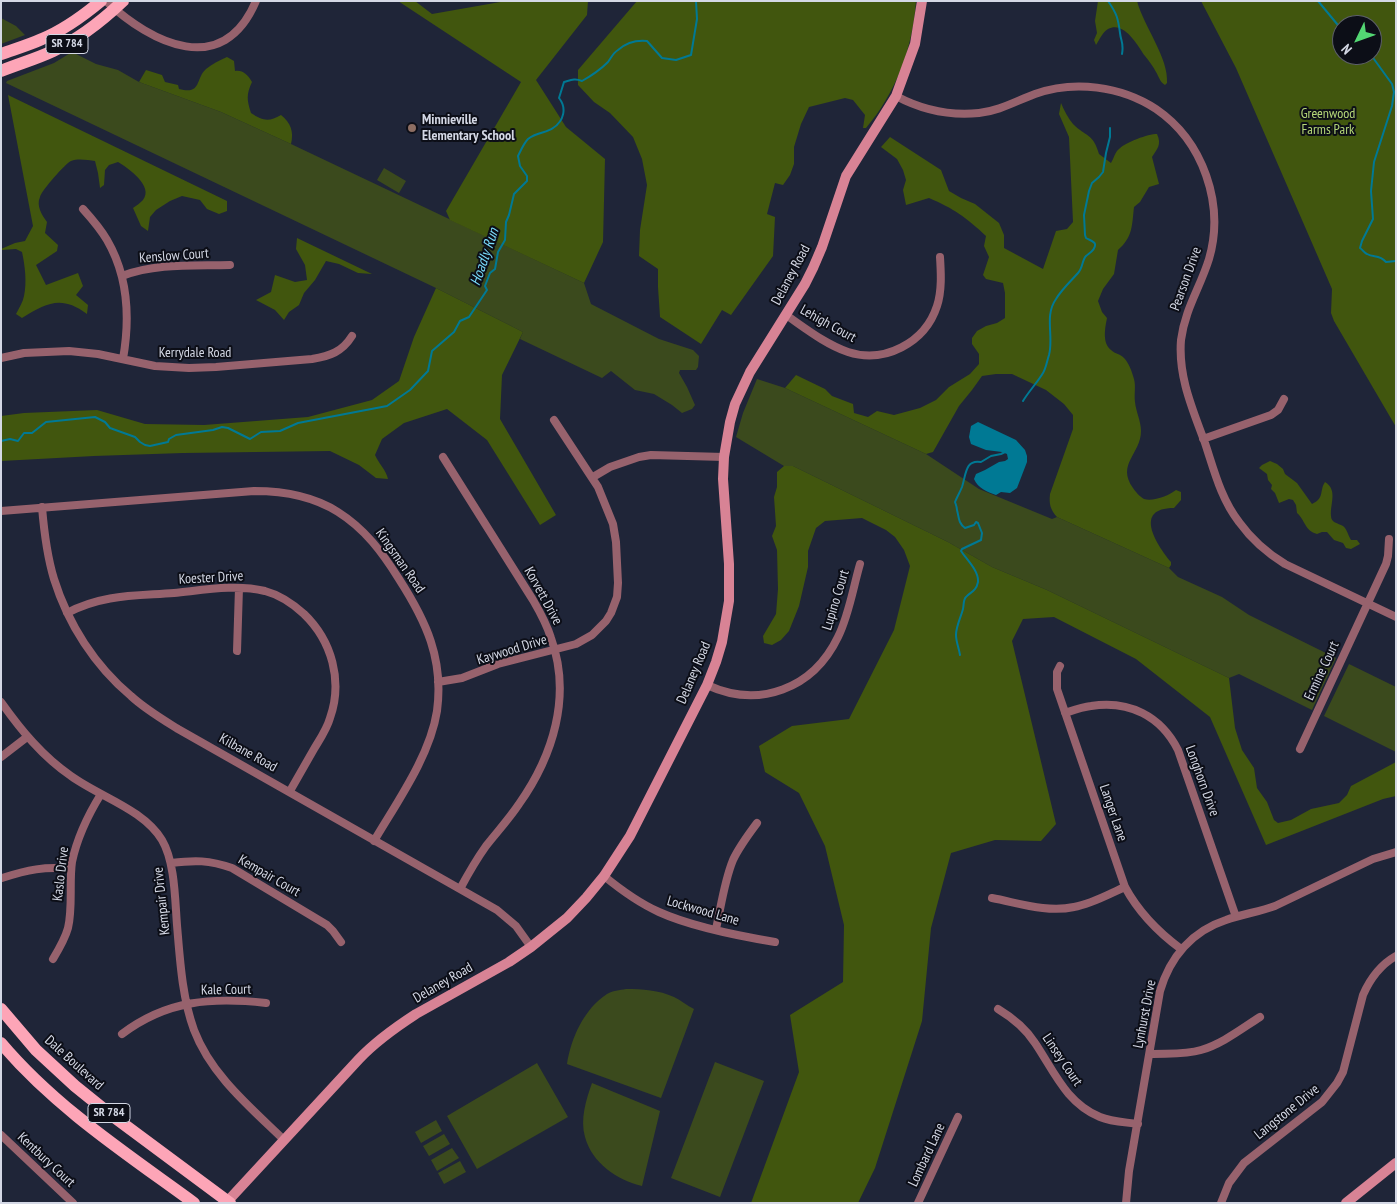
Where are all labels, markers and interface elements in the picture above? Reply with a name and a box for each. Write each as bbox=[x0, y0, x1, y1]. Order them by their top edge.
north arrow bbox=[1332, 15, 1382, 65]
road number: SR 784 bbox=[46, 34, 88, 54]
text: N bbox=[1337, 41, 1356, 58]
park label: Greenwood Farms Park bbox=[1301, 106, 1355, 138]
place label: Minnieville Elementary School bbox=[422, 112, 515, 144]
marker: Minnieville Elementary School bbox=[406, 122, 418, 134]
water label: Hoadly Run bbox=[467, 226, 503, 288]
street label: Delaney Road bbox=[768, 242, 814, 308]
street label: Kenslow Court bbox=[139, 245, 209, 267]
street label: Pearson Drive bbox=[1167, 245, 1205, 313]
street label: Lehigh Court bbox=[797, 302, 859, 346]
street label: Kerrydale Road bbox=[159, 345, 231, 361]
street label: Kingsman Road bbox=[372, 526, 428, 596]
street label: Korvett Drive bbox=[520, 564, 566, 628]
street label: Koester Drive bbox=[178, 568, 244, 588]
street label: Lupino Court bbox=[819, 568, 853, 632]
street label: Kaywood Drive bbox=[475, 631, 549, 669]
street label: Delaney Road bbox=[673, 639, 715, 707]
street label: Ermine Court bbox=[1301, 639, 1343, 703]
street label: Kilbane Road bbox=[216, 730, 280, 776]
street label: Longhorn Drive bbox=[1181, 743, 1223, 819]
street label: Langer Lane bbox=[1095, 782, 1131, 844]
street label: Kaslo Drive bbox=[49, 846, 73, 902]
street label: Kempair Court bbox=[235, 851, 303, 901]
street label: Kempair Drive bbox=[150, 866, 174, 936]
street label: Lockwood Lane bbox=[665, 893, 741, 929]
street label: Delaney Road bbox=[410, 959, 476, 1007]
street label: Lynhurst Drive bbox=[1130, 978, 1160, 1050]
street label: Kale Court bbox=[201, 981, 251, 999]
street label: Linsey Court bbox=[1038, 1031, 1086, 1089]
street label: Dale Boulevard bbox=[41, 1032, 107, 1094]
street label: Langstone Drive bbox=[1251, 1081, 1323, 1143]
road number: SR 784 bbox=[88, 1104, 130, 1122]
street label: Lombard Lane bbox=[905, 1121, 949, 1189]
street label: Kentbury Court bbox=[14, 1129, 78, 1191]

